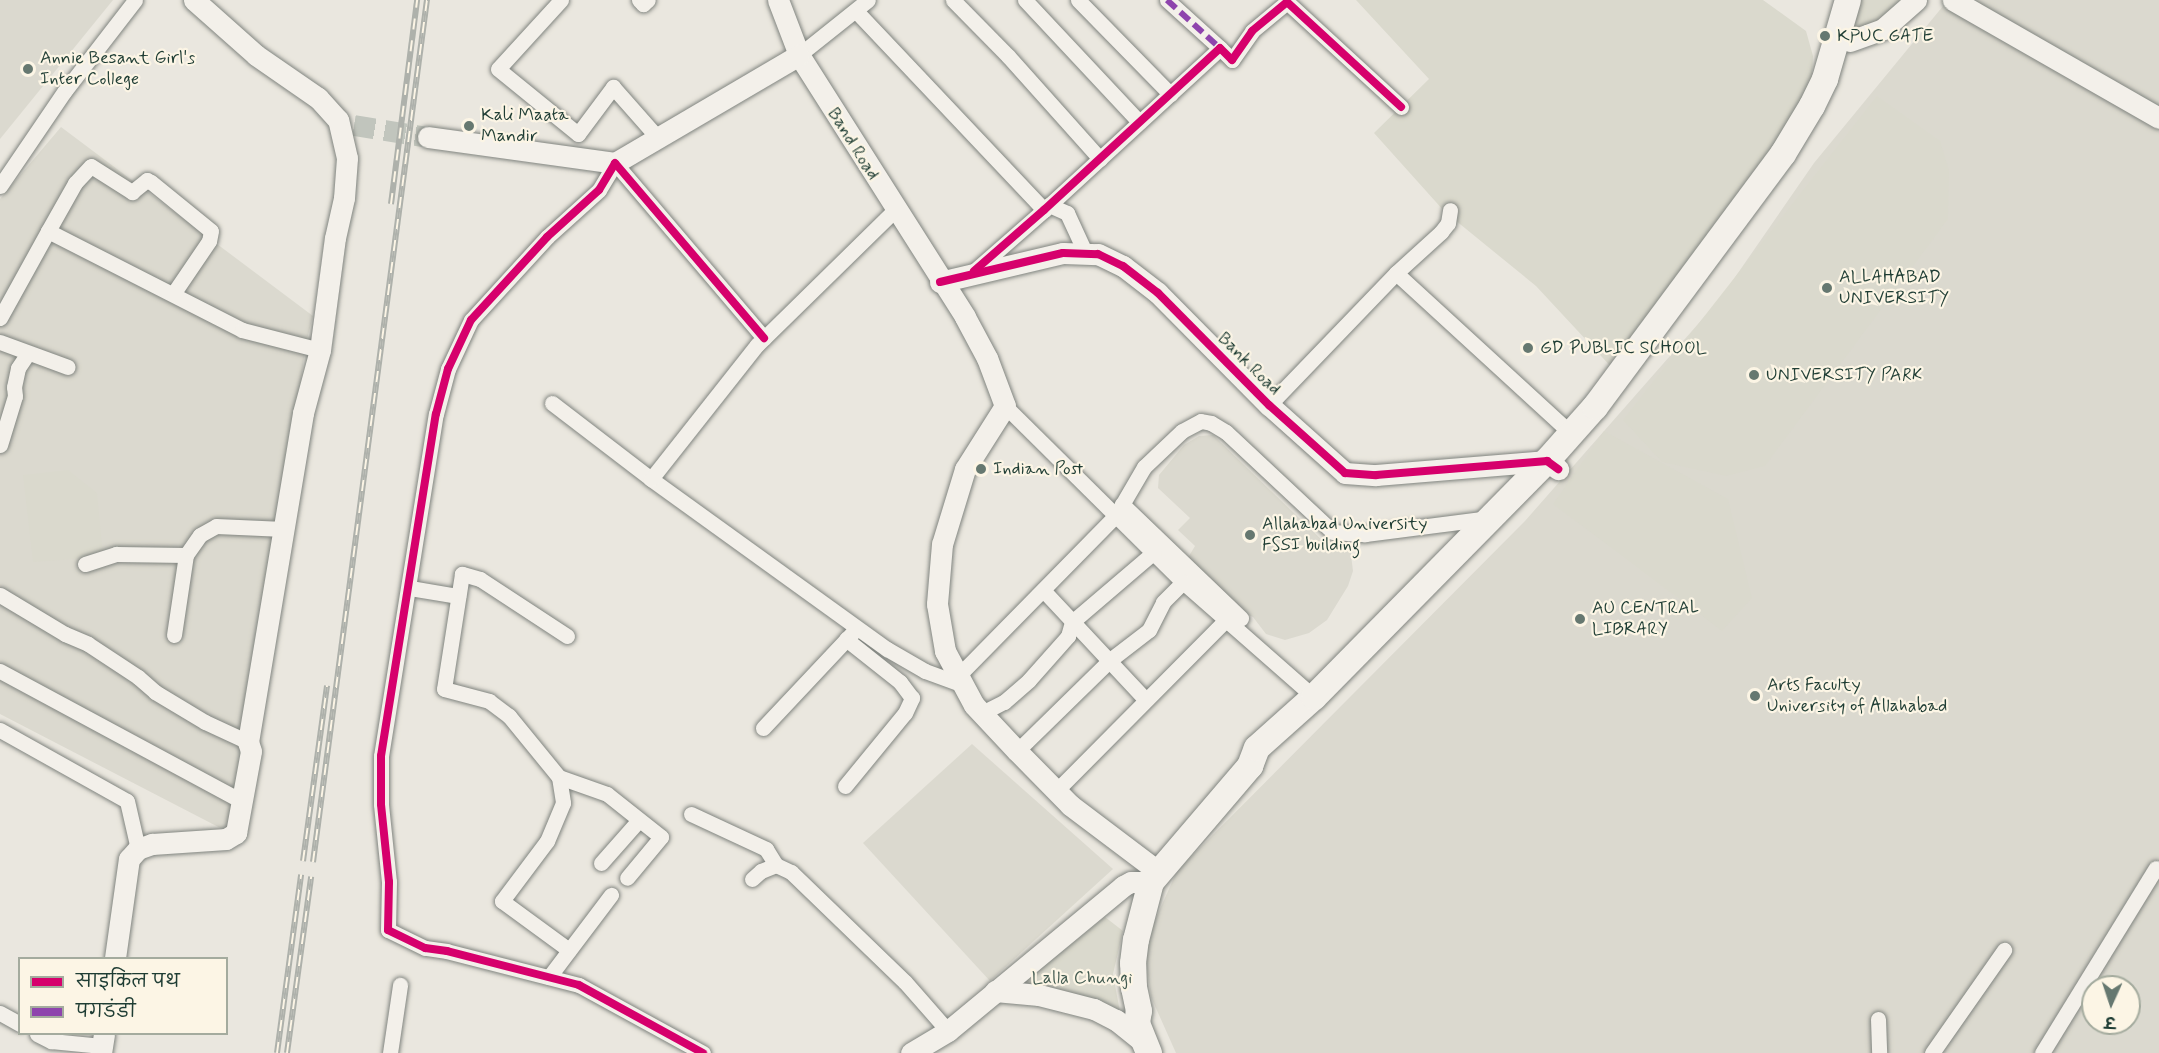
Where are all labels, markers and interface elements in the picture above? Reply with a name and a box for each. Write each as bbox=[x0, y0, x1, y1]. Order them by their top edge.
place label: KPUC GATE bbox=[1837, 25, 1936, 47]
marker: KPUC GATE bbox=[1818, 29, 1832, 43]
place label: Annie Besant Girl's Inter College bbox=[40, 48, 193, 90]
marker: Annie Besant Girl's Inter College bbox=[21, 62, 35, 76]
street label: Band Road bbox=[822, 104, 884, 184]
place label: Kali Maata Mandir bbox=[481, 105, 569, 148]
marker: Kali Maata Mandir bbox=[462, 119, 476, 133]
place label: ALLAHABAD UNIVERSITY bbox=[1839, 267, 1949, 310]
marker: ALLAHABAD UNIVERSITY bbox=[1820, 281, 1834, 295]
street label: Bank Road bbox=[1213, 328, 1285, 400]
place label: GD PUBLIC SCHOOL bbox=[1540, 337, 1708, 359]
marker: GD PUBLIC SCHOOL bbox=[1521, 341, 1535, 355]
place label: UNIVERSITY PARK bbox=[1766, 364, 1922, 386]
marker: UNIVERSITY PARK bbox=[1747, 368, 1761, 382]
place label: Indian Post bbox=[993, 458, 1083, 480]
marker: Indian Post bbox=[974, 462, 988, 476]
place label: Allahabad University FSSI building bbox=[1262, 514, 1421, 556]
marker: Allahabad University FSSI building bbox=[1243, 528, 1257, 542]
place label: AU CENTRAL LIBRARY bbox=[1592, 598, 1699, 640]
marker: AU CENTRAL LIBRARY bbox=[1573, 612, 1587, 626]
place label: Arts Faculty University of Allahabad bbox=[1767, 675, 1946, 718]
marker: Arts Faculty University of Allahabad bbox=[1748, 689, 1762, 703]
legend bbox=[18, 957, 228, 1035]
park label: Lalla Chungi bbox=[1033, 967, 1131, 989]
text: साइकिल पथ bbox=[76, 970, 180, 994]
north arrow bbox=[2081, 975, 2141, 1035]
text: पगडंडी bbox=[76, 1000, 136, 1024]
text: उ bbox=[2104, 1011, 2116, 1032]

